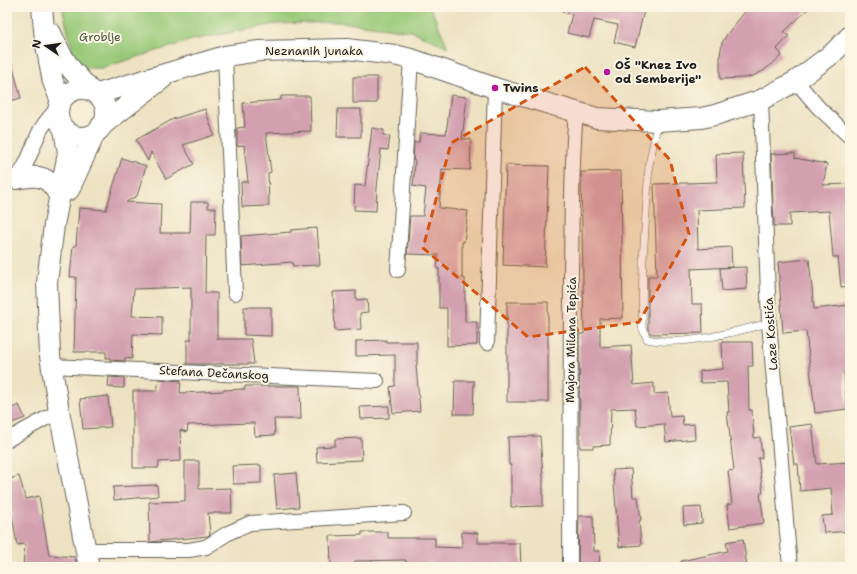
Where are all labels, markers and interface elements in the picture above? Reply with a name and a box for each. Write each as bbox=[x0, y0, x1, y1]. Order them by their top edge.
north arrow bbox=[26, 26, 66, 66]
park label: Groblje bbox=[79, 29, 121, 45]
text: N bbox=[28, 38, 45, 50]
street label: Neznanih junaka bbox=[265, 43, 364, 59]
place label: OŠ "Knez Ivo od Semberije" bbox=[615, 57, 701, 87]
marker: OŠ "Knez Ivo od Semberije" bbox=[602, 67, 612, 77]
place label: Twins bbox=[503, 80, 539, 96]
marker: Twins bbox=[490, 83, 500, 93]
street label: Majora Milana Tepića bbox=[562, 276, 580, 403]
street label: Laze Kostića bbox=[760, 296, 782, 371]
street label: Stefana Dečanskog bbox=[159, 362, 269, 384]

